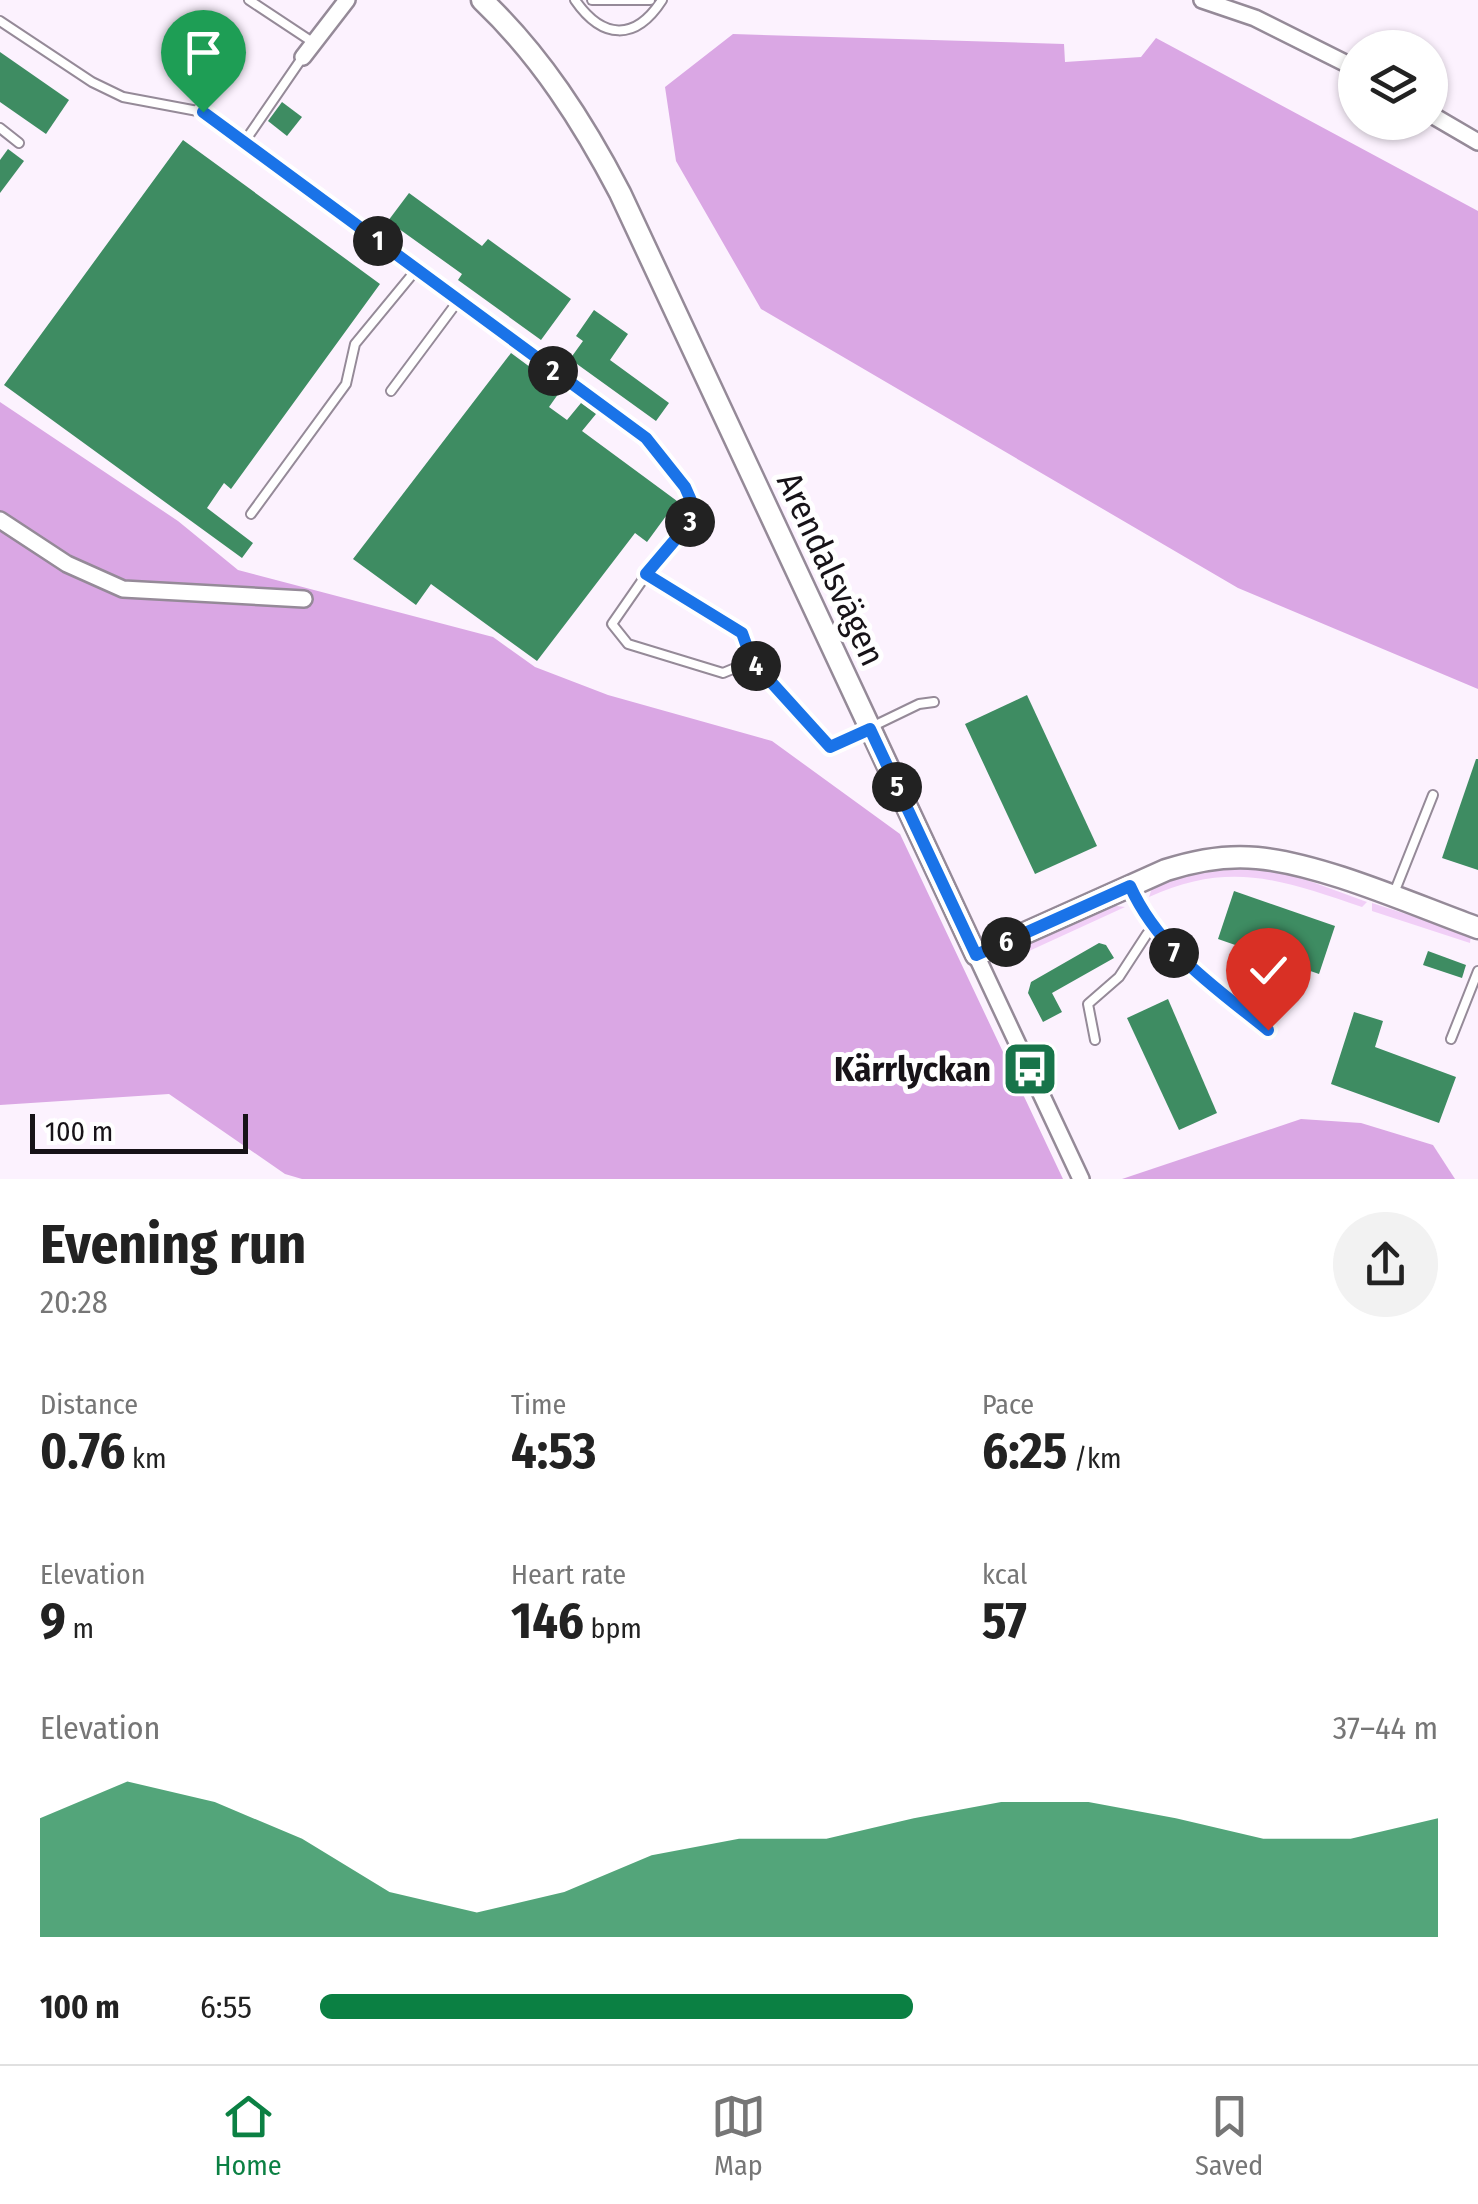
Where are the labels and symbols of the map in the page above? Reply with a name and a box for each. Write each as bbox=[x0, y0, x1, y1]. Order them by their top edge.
pin bbox=[161, 10, 246, 113]
pin: 1 bbox=[353, 216, 403, 266]
pin: 2 bbox=[528, 346, 578, 396]
street label: Arendalsvägen bbox=[768, 466, 894, 672]
pin: 3 bbox=[665, 497, 715, 547]
pin: 4 bbox=[731, 641, 781, 691]
pin: 5 bbox=[872, 762, 922, 812]
pin: 6 bbox=[981, 917, 1031, 967]
pin: 7 bbox=[1149, 928, 1199, 978]
pin bbox=[1226, 928, 1311, 1031]
bus stop icon: Kärrlyckan bbox=[1000, 1039, 1060, 1099]
place label: Kärrlyckan bbox=[834, 1048, 991, 1090]
scale bar bbox=[30, 1109, 248, 1154]

